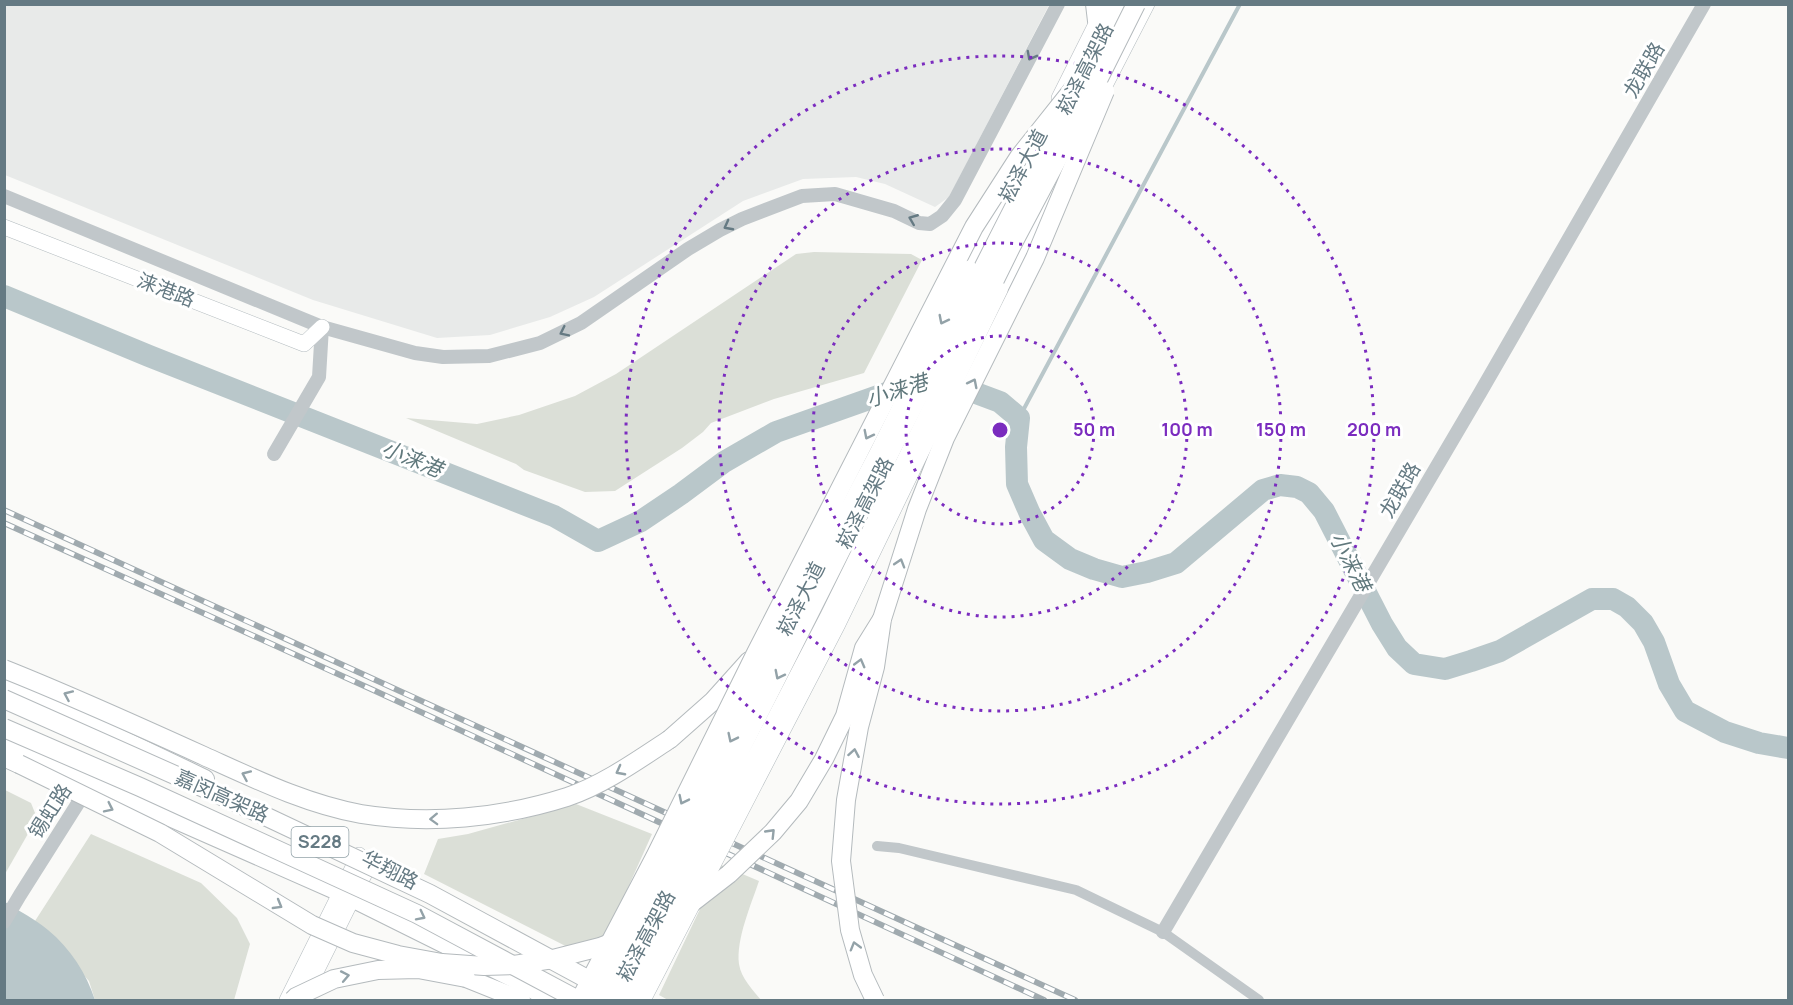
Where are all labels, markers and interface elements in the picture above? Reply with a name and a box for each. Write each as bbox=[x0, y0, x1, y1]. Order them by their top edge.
street label: 崧泽高架路 bbox=[1050, 18, 1119, 119]
street label: 龙联路 bbox=[1617, 37, 1670, 102]
one-way arrow bbox=[1027, 50, 1038, 61]
street label: 崧泽大道 bbox=[992, 124, 1053, 207]
one-way arrow bbox=[908, 214, 919, 226]
one-way arrow bbox=[723, 219, 734, 230]
street label: 涞港路 bbox=[133, 266, 199, 313]
one-way arrow bbox=[939, 314, 951, 325]
one-way arrow bbox=[559, 324, 570, 336]
water label: 小涞港 bbox=[862, 367, 934, 413]
one-way arrow bbox=[966, 378, 977, 389]
text: 50 m bbox=[1073, 417, 1115, 441]
text: 100 m bbox=[1161, 417, 1213, 441]
text: 150 m bbox=[1256, 417, 1306, 441]
text: 200 m bbox=[1347, 417, 1401, 441]
centre of rings bbox=[990, 420, 1010, 440]
one-way arrow bbox=[864, 428, 876, 439]
water label: 小涞港 bbox=[378, 433, 450, 484]
street label: 崧泽高架路 bbox=[830, 452, 899, 553]
street label: 龙联路 bbox=[1373, 457, 1426, 522]
water label: 小涞港 bbox=[1324, 527, 1379, 599]
street label: 崧泽大道 bbox=[770, 557, 831, 641]
one-way arrow bbox=[893, 558, 905, 569]
one-way arrow bbox=[852, 658, 865, 668]
one-way arrow bbox=[775, 668, 786, 679]
one-way arrow bbox=[63, 690, 74, 702]
one-way arrow bbox=[727, 731, 739, 742]
one-way arrow bbox=[847, 748, 860, 758]
street label: 嘉闵高架路 bbox=[171, 763, 273, 828]
one-way arrow bbox=[616, 764, 627, 775]
one-way arrow bbox=[241, 770, 252, 782]
street label: 锡虹路 bbox=[22, 778, 77, 843]
one-way arrow bbox=[679, 793, 691, 804]
one-way arrow bbox=[103, 801, 113, 812]
one-way arrow bbox=[429, 813, 438, 825]
road number: S228 bbox=[292, 827, 348, 857]
one-way arrow bbox=[764, 830, 775, 840]
street label: 华翔路 bbox=[357, 844, 423, 895]
street label: 崧泽高架路 bbox=[610, 885, 681, 986]
one-way arrow bbox=[272, 898, 282, 909]
one-way arrow bbox=[415, 909, 426, 921]
one-way arrow bbox=[850, 941, 862, 952]
one-way arrow bbox=[340, 970, 350, 983]

